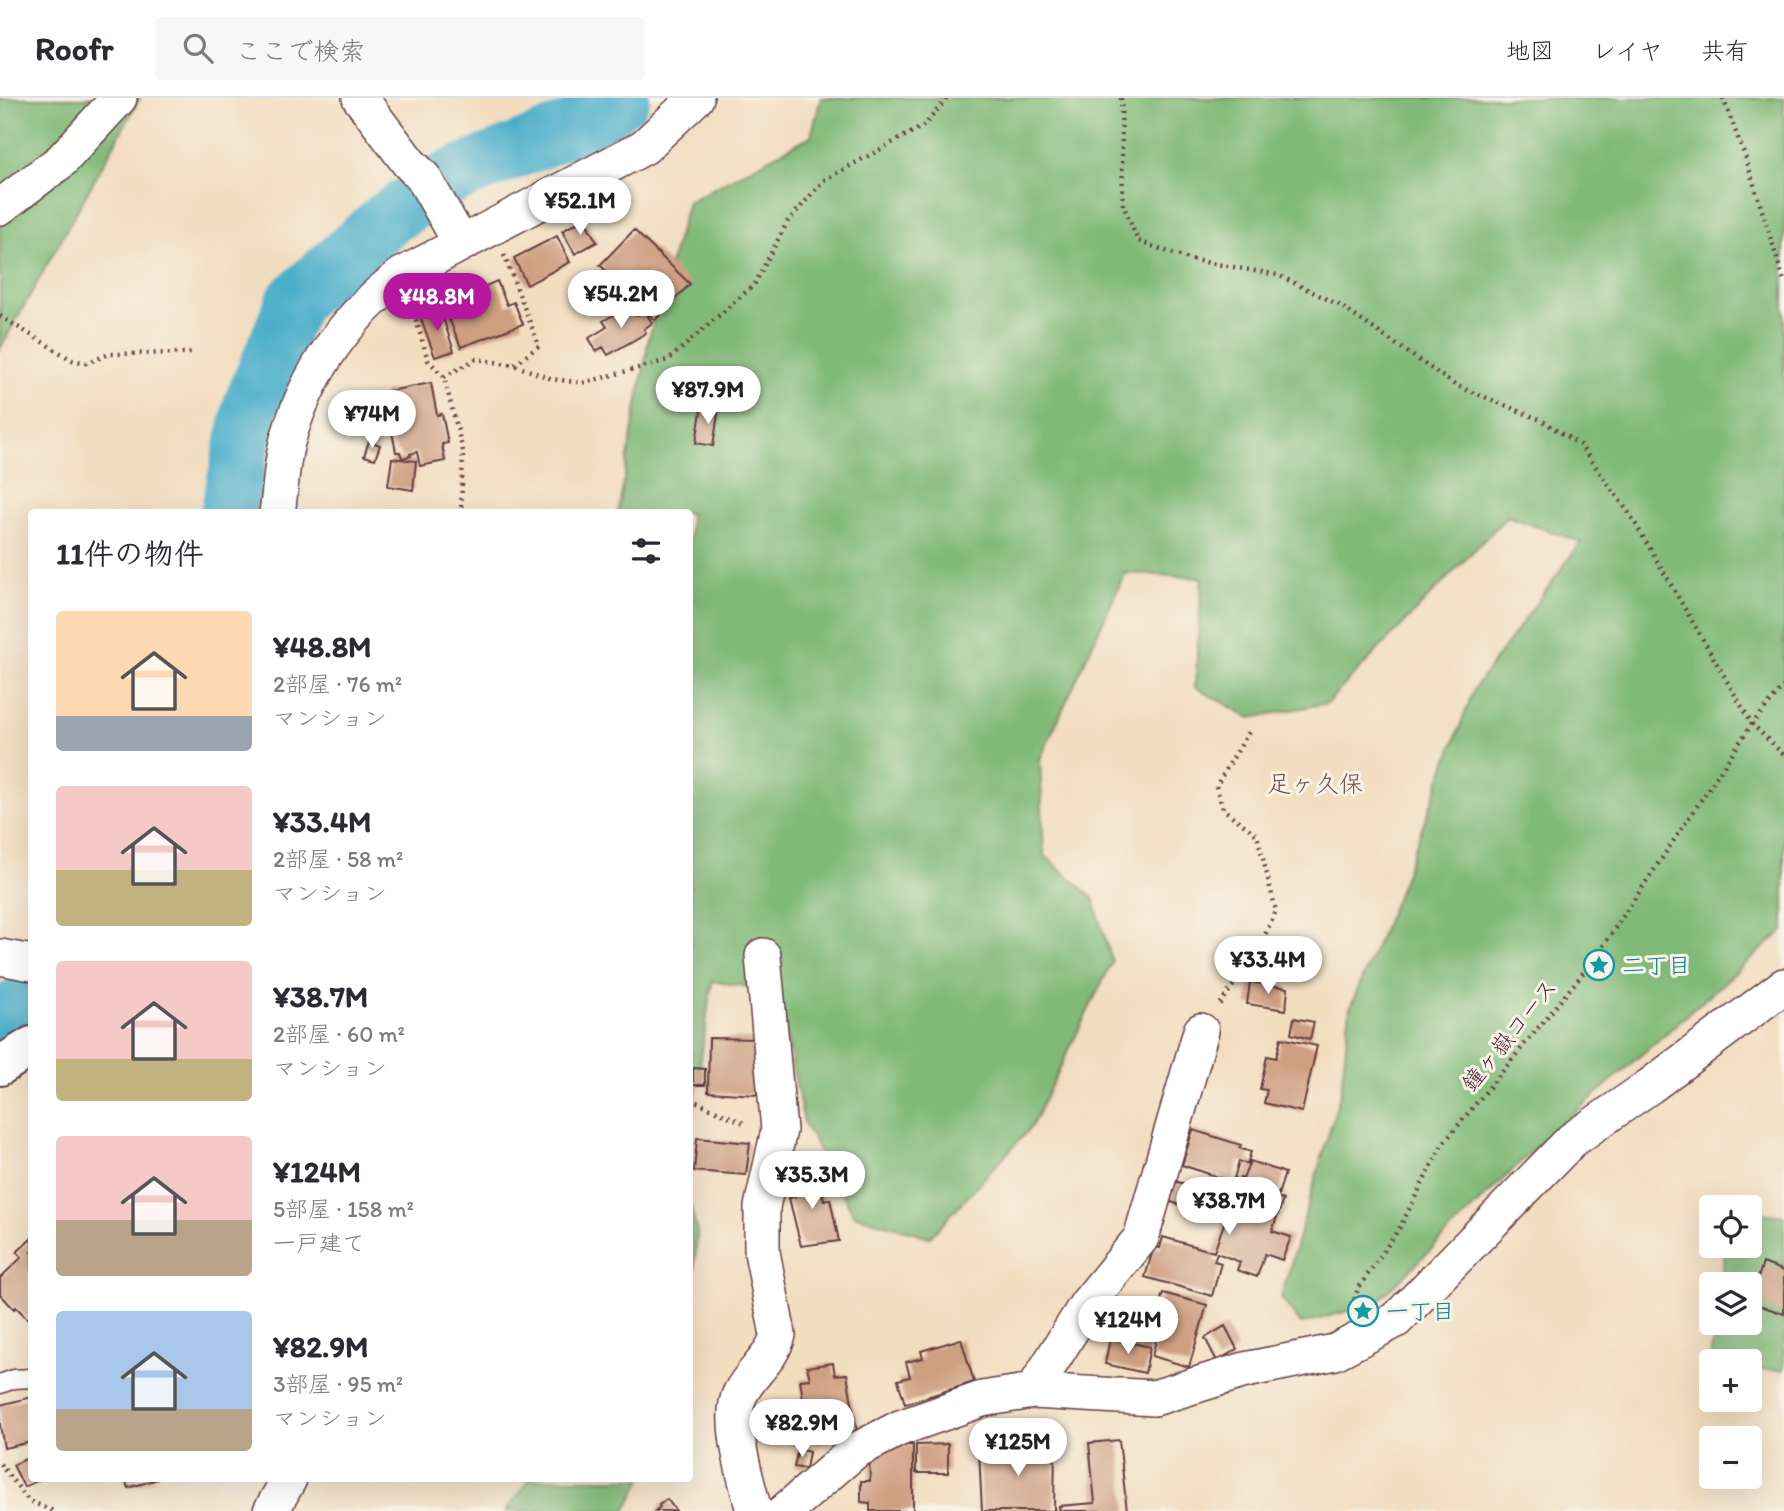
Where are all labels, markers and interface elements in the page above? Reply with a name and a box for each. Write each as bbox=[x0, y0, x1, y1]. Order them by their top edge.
search box bbox=[155, 17, 645, 80]
text: Roofr bbox=[35, 29, 113, 68]
icon: search bbox=[179, 29, 217, 67]
text: ここで検索 bbox=[235, 35, 365, 67]
text: 地図 bbox=[1506, 36, 1554, 65]
text: レイヤ bbox=[1592, 36, 1663, 65]
text: 共有 bbox=[1701, 36, 1749, 65]
pin: ¥52.1M bbox=[523, 178, 637, 237]
text: ¥52.1M bbox=[544, 186, 616, 214]
pin: ¥54.2M bbox=[564, 271, 678, 330]
pin: ¥48.8M bbox=[380, 274, 494, 333]
text: ¥54.2M bbox=[584, 279, 658, 307]
text: ¥48.8M bbox=[399, 282, 475, 310]
pin: ¥87.9M bbox=[651, 366, 765, 426]
text: ¥87.9M bbox=[672, 375, 744, 403]
pin: ¥74M bbox=[331, 390, 413, 450]
text: ¥74M bbox=[344, 399, 400, 427]
icon: filters bbox=[627, 532, 665, 570]
text: 11件の物件 bbox=[56, 535, 204, 572]
text: ¥48.8M bbox=[273, 628, 372, 665]
icon: home bbox=[112, 639, 196, 723]
text: 2部屋 · 76 m² bbox=[273, 670, 402, 698]
text: マンション bbox=[273, 704, 387, 732]
district label: 足ヶ久保 bbox=[1267, 769, 1363, 798]
text: ¥33.4M bbox=[273, 803, 372, 840]
icon: home bbox=[112, 814, 196, 898]
text: 2部屋 · 58 m² bbox=[273, 845, 403, 873]
text: マンション bbox=[273, 879, 387, 907]
pin: ¥33.4M bbox=[1211, 936, 1325, 996]
text: ¥33.4M bbox=[1230, 945, 1306, 973]
place icon: 二丁目 bbox=[1582, 948, 1616, 982]
place label: 二丁目 bbox=[1622, 951, 1691, 979]
street label: 鐘ヶ嶽コース bbox=[1455, 973, 1563, 1097]
text: ¥38.7M bbox=[273, 978, 368, 1015]
icon: home bbox=[112, 989, 196, 1073]
text: 2部屋 · 60 m² bbox=[273, 1020, 405, 1048]
text: マンション bbox=[273, 1054, 387, 1082]
pin: ¥35.3M bbox=[755, 1152, 869, 1211]
text: ¥124M bbox=[273, 1153, 361, 1190]
text: ¥35.3M bbox=[775, 1160, 849, 1188]
icon: home bbox=[112, 1164, 196, 1248]
pin: ¥38.7M bbox=[1172, 1178, 1286, 1237]
text: ¥38.7M bbox=[1192, 1186, 1266, 1214]
text: 5部屋 · 158 m² bbox=[273, 1195, 414, 1223]
map controls bbox=[1699, 1195, 1762, 1489]
button: locate bbox=[1699, 1195, 1762, 1258]
text: 一戸建て bbox=[273, 1229, 365, 1257]
button: layers bbox=[1699, 1272, 1762, 1335]
place icon: 一丁目 bbox=[1346, 1294, 1380, 1328]
pin: ¥124M bbox=[1079, 1296, 1177, 1356]
place label: 一丁目 bbox=[1386, 1297, 1455, 1325]
text: ¥124M bbox=[1094, 1305, 1162, 1333]
text: ¥82.9M bbox=[273, 1328, 369, 1365]
icon: home bbox=[112, 1339, 196, 1423]
button: + bbox=[1699, 1349, 1762, 1412]
text: 3部屋 · 95 m² bbox=[273, 1370, 403, 1398]
pin: ¥82.9M bbox=[745, 1400, 859, 1459]
text: マンション bbox=[273, 1404, 387, 1432]
text: ¥82.9M bbox=[765, 1408, 839, 1436]
pin: ¥125M bbox=[969, 1418, 1067, 1478]
button: − bbox=[1699, 1426, 1762, 1489]
text: ¥125M bbox=[985, 1427, 1051, 1455]

